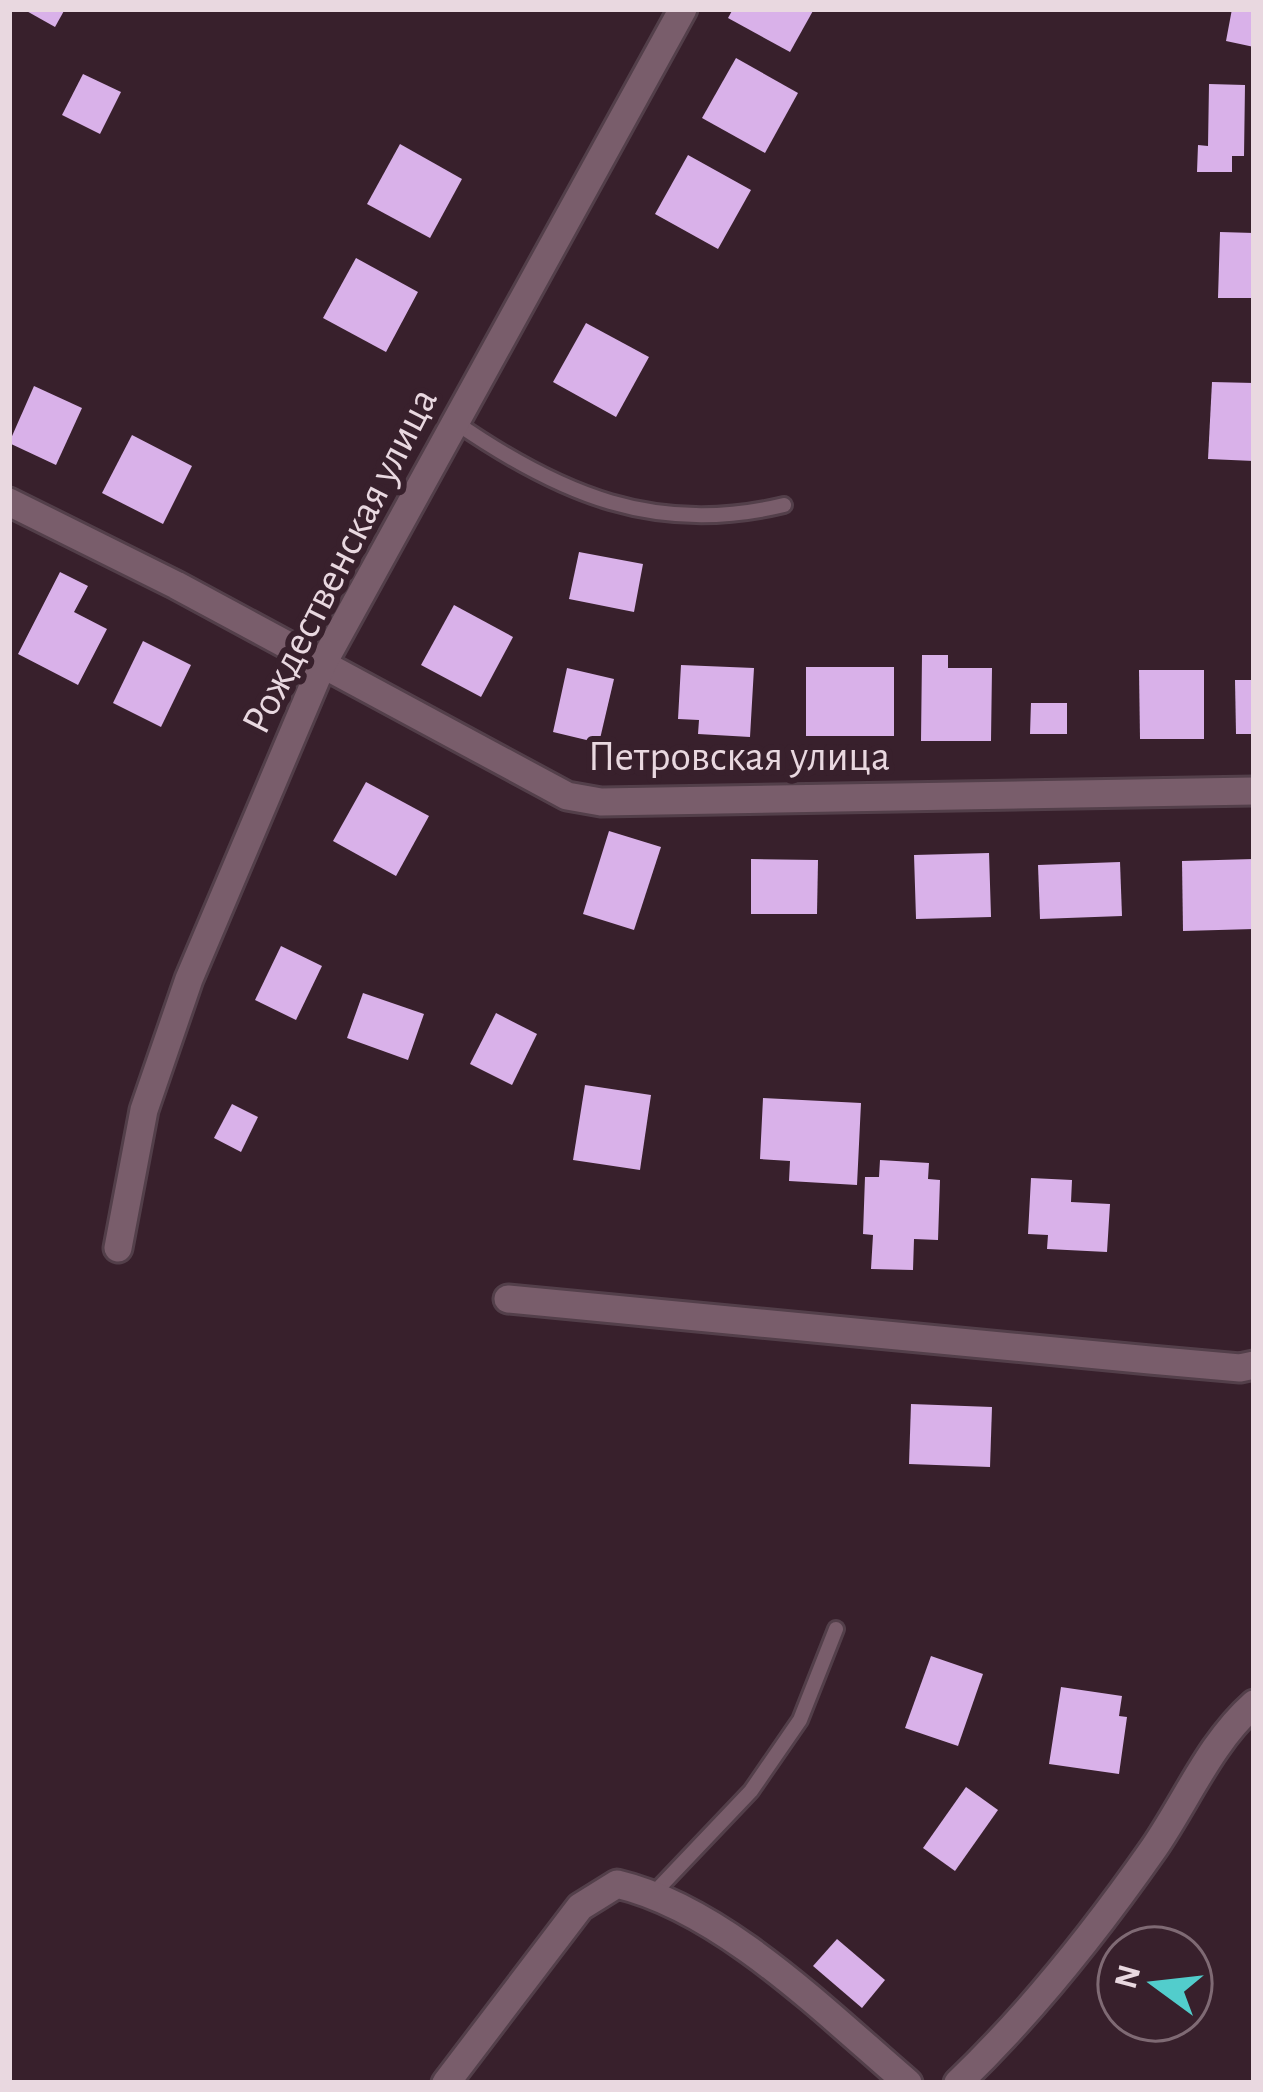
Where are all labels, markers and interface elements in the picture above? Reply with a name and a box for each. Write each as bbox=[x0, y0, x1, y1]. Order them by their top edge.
street label: Рождественская улица bbox=[234, 381, 445, 740]
street label: Петровская улица bbox=[588, 736, 890, 778]
north arrow bbox=[1095, 1924, 1215, 2044]
text: N bbox=[1110, 1962, 1147, 1992]

